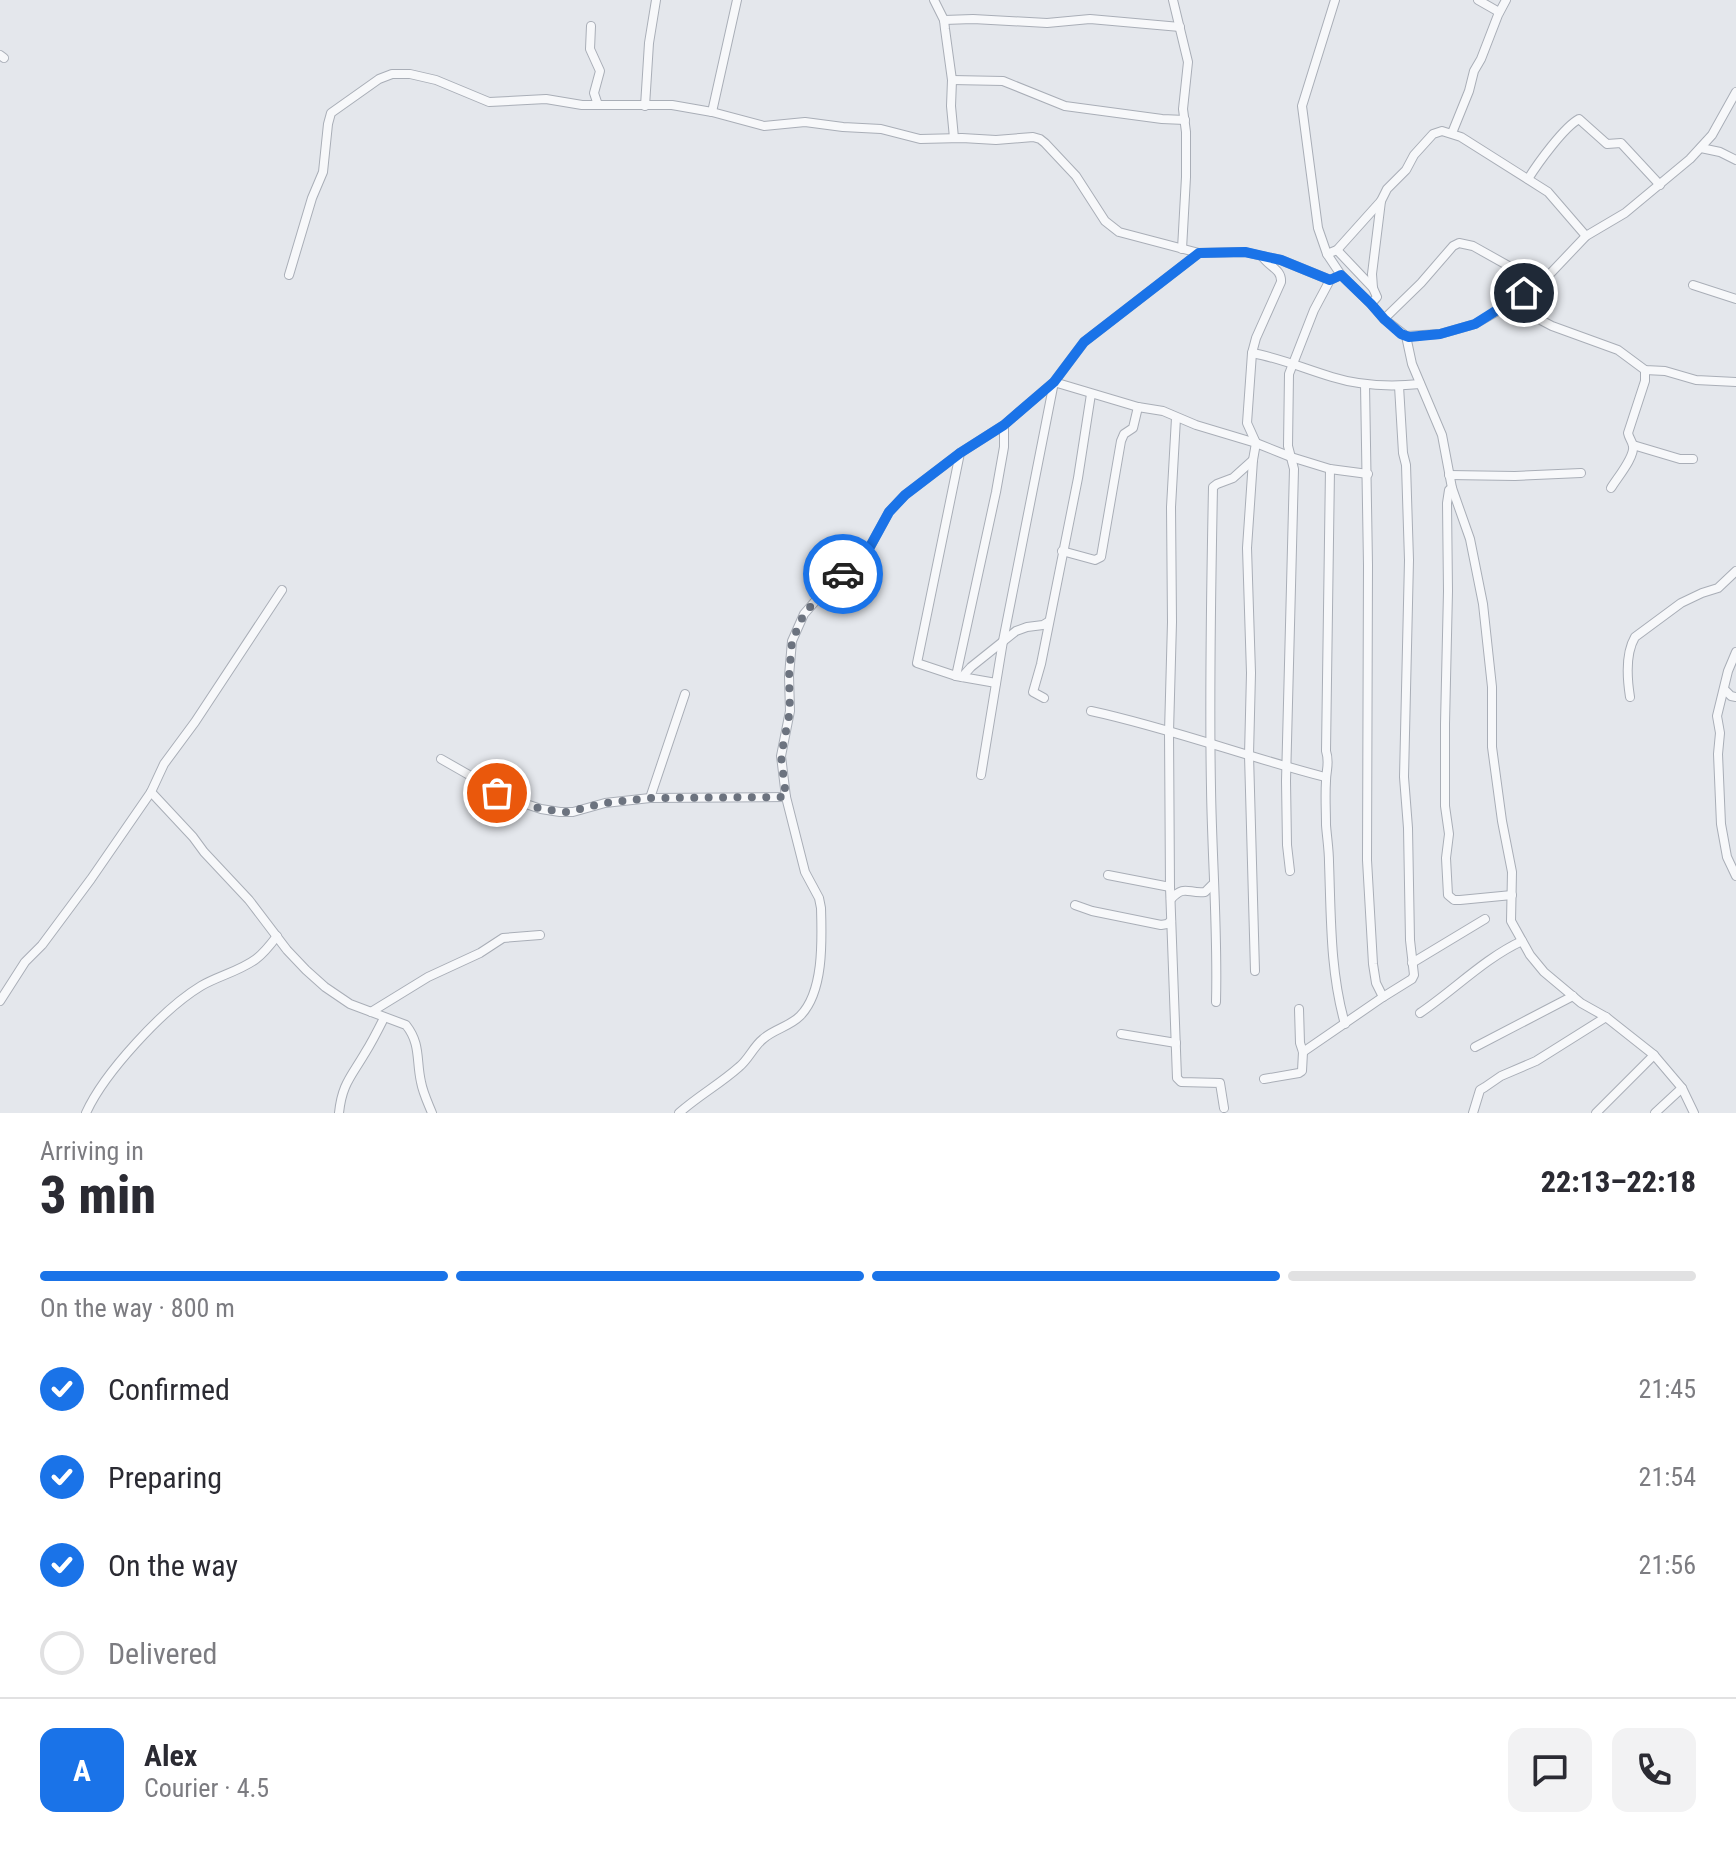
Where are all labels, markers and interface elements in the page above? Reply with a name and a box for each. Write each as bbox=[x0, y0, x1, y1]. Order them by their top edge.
pin bbox=[1490, 259, 1558, 327]
icon: home bbox=[1502, 271, 1546, 315]
courier bbox=[803, 534, 883, 614]
icon: car bbox=[821, 552, 865, 596]
pin bbox=[463, 759, 531, 827]
icon: bag bbox=[475, 771, 519, 815]
text: Arriving in bbox=[40, 1136, 144, 1166]
text: 22:13–22:18 bbox=[1541, 1164, 1696, 1199]
text: 3 min bbox=[40, 1165, 156, 1226]
text: On the way · 800 m bbox=[40, 1293, 235, 1323]
icon: check bbox=[40, 1367, 84, 1411]
text: Confirmed bbox=[108, 1372, 230, 1407]
text: 21:45 bbox=[1639, 1374, 1696, 1404]
icon: check bbox=[40, 1455, 84, 1499]
text: Preparing bbox=[108, 1460, 222, 1495]
text: 21:54 bbox=[1639, 1462, 1696, 1492]
icon: check bbox=[40, 1543, 84, 1587]
text: On the way bbox=[108, 1548, 238, 1583]
text: 21:56 bbox=[1639, 1550, 1696, 1580]
text: Delivered bbox=[108, 1636, 217, 1671]
button: chat bbox=[1508, 1728, 1592, 1812]
button: phone bbox=[1612, 1728, 1696, 1812]
text: Alex bbox=[144, 1738, 197, 1773]
text: A bbox=[73, 1753, 91, 1788]
text: Courier · 4.5 bbox=[144, 1773, 269, 1803]

